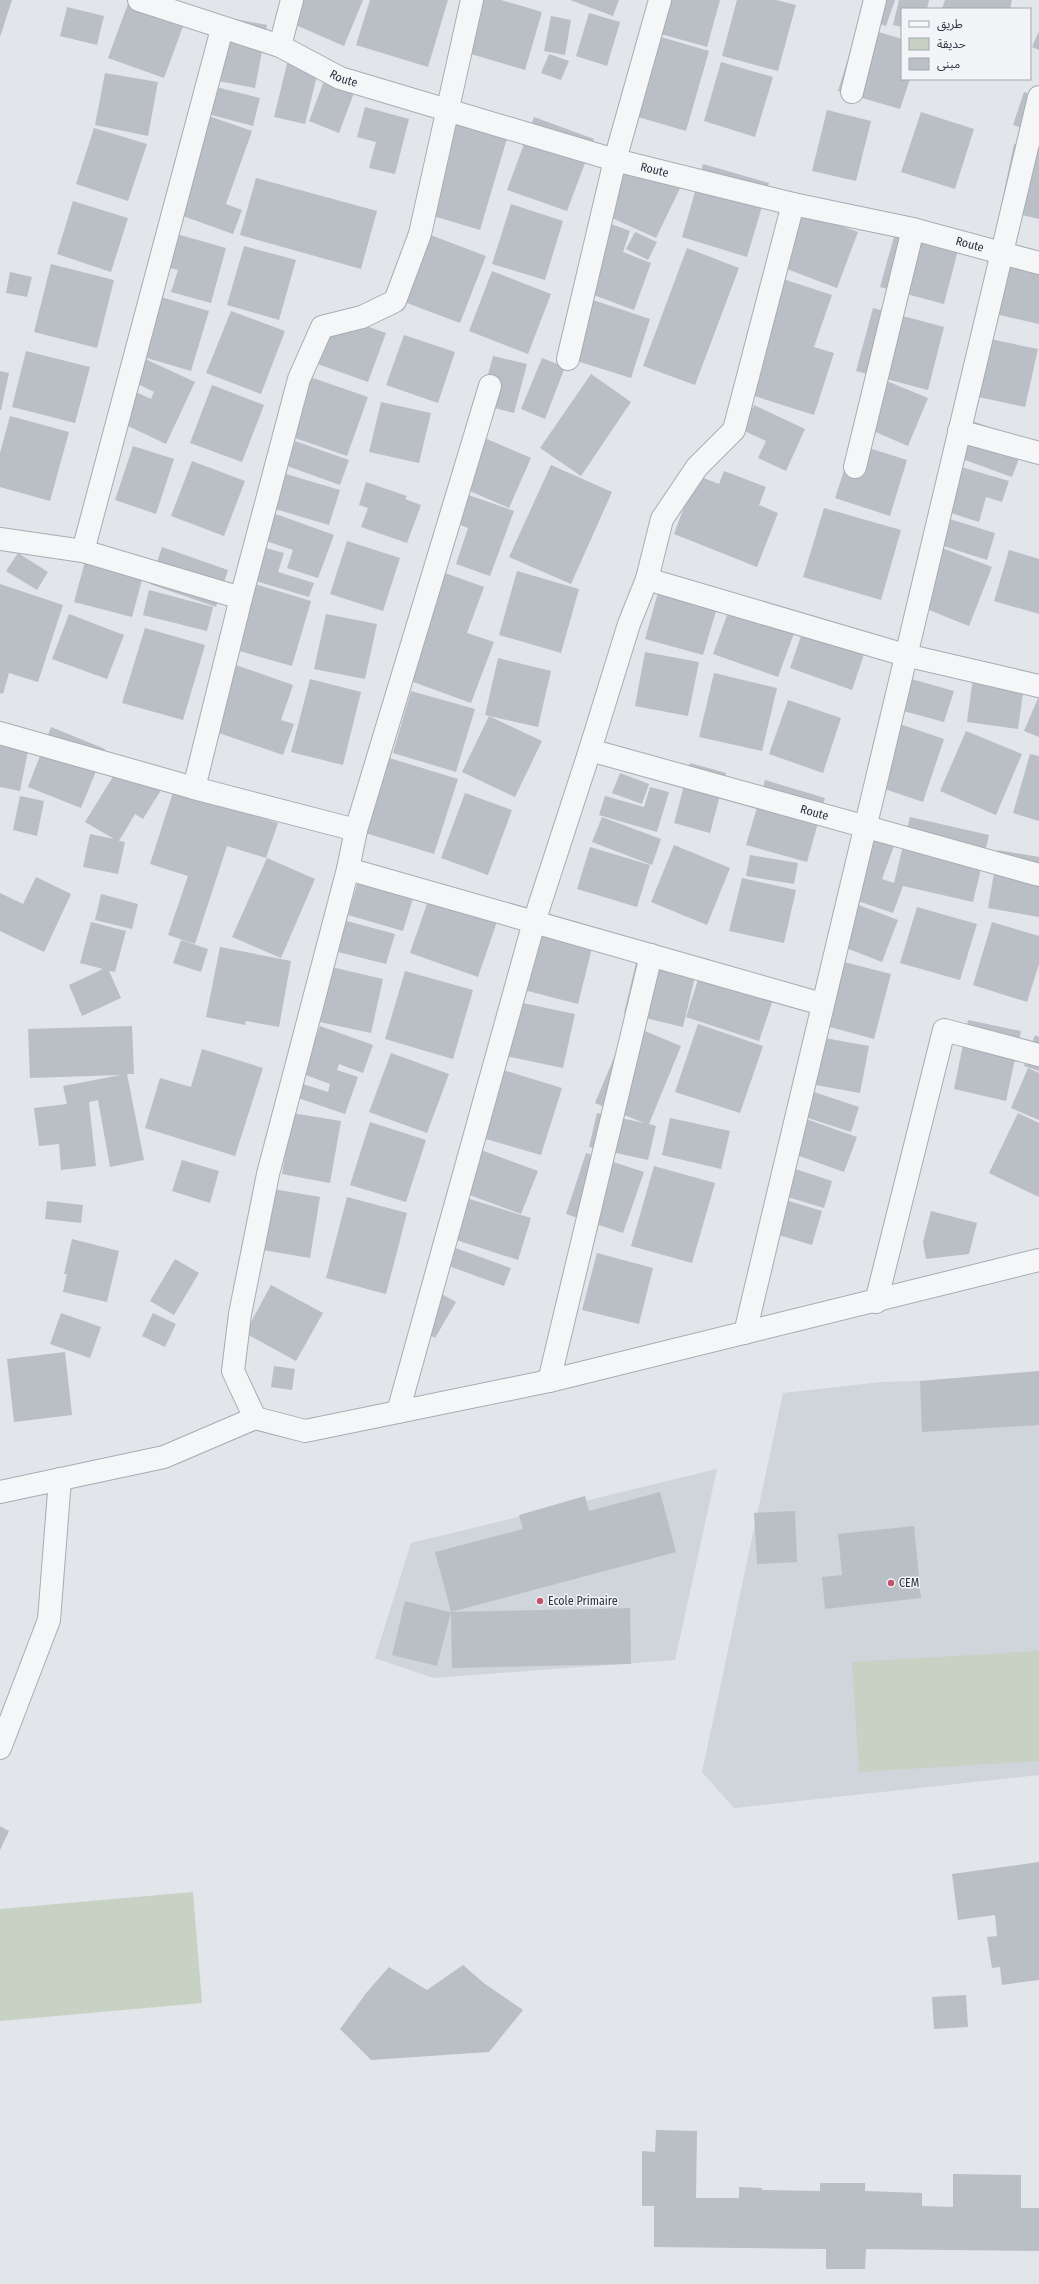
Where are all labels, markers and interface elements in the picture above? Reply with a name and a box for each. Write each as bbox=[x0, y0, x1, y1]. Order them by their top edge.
legend bbox=[901, 8, 1031, 80]
text: طريق bbox=[937, 17, 963, 32]
text: حديقة bbox=[937, 37, 966, 51]
text: مبنى bbox=[937, 57, 960, 71]
street label: Route bbox=[327, 67, 359, 90]
street label: Route bbox=[639, 160, 670, 180]
street label: Route bbox=[954, 234, 985, 255]
street label: Route bbox=[799, 802, 830, 823]
place label: CEM bbox=[899, 1576, 919, 1590]
marker: CEM bbox=[886, 1578, 896, 1588]
place label: Ecole Primaire bbox=[548, 1594, 618, 1608]
marker: Ecole Primaire bbox=[535, 1596, 545, 1606]

